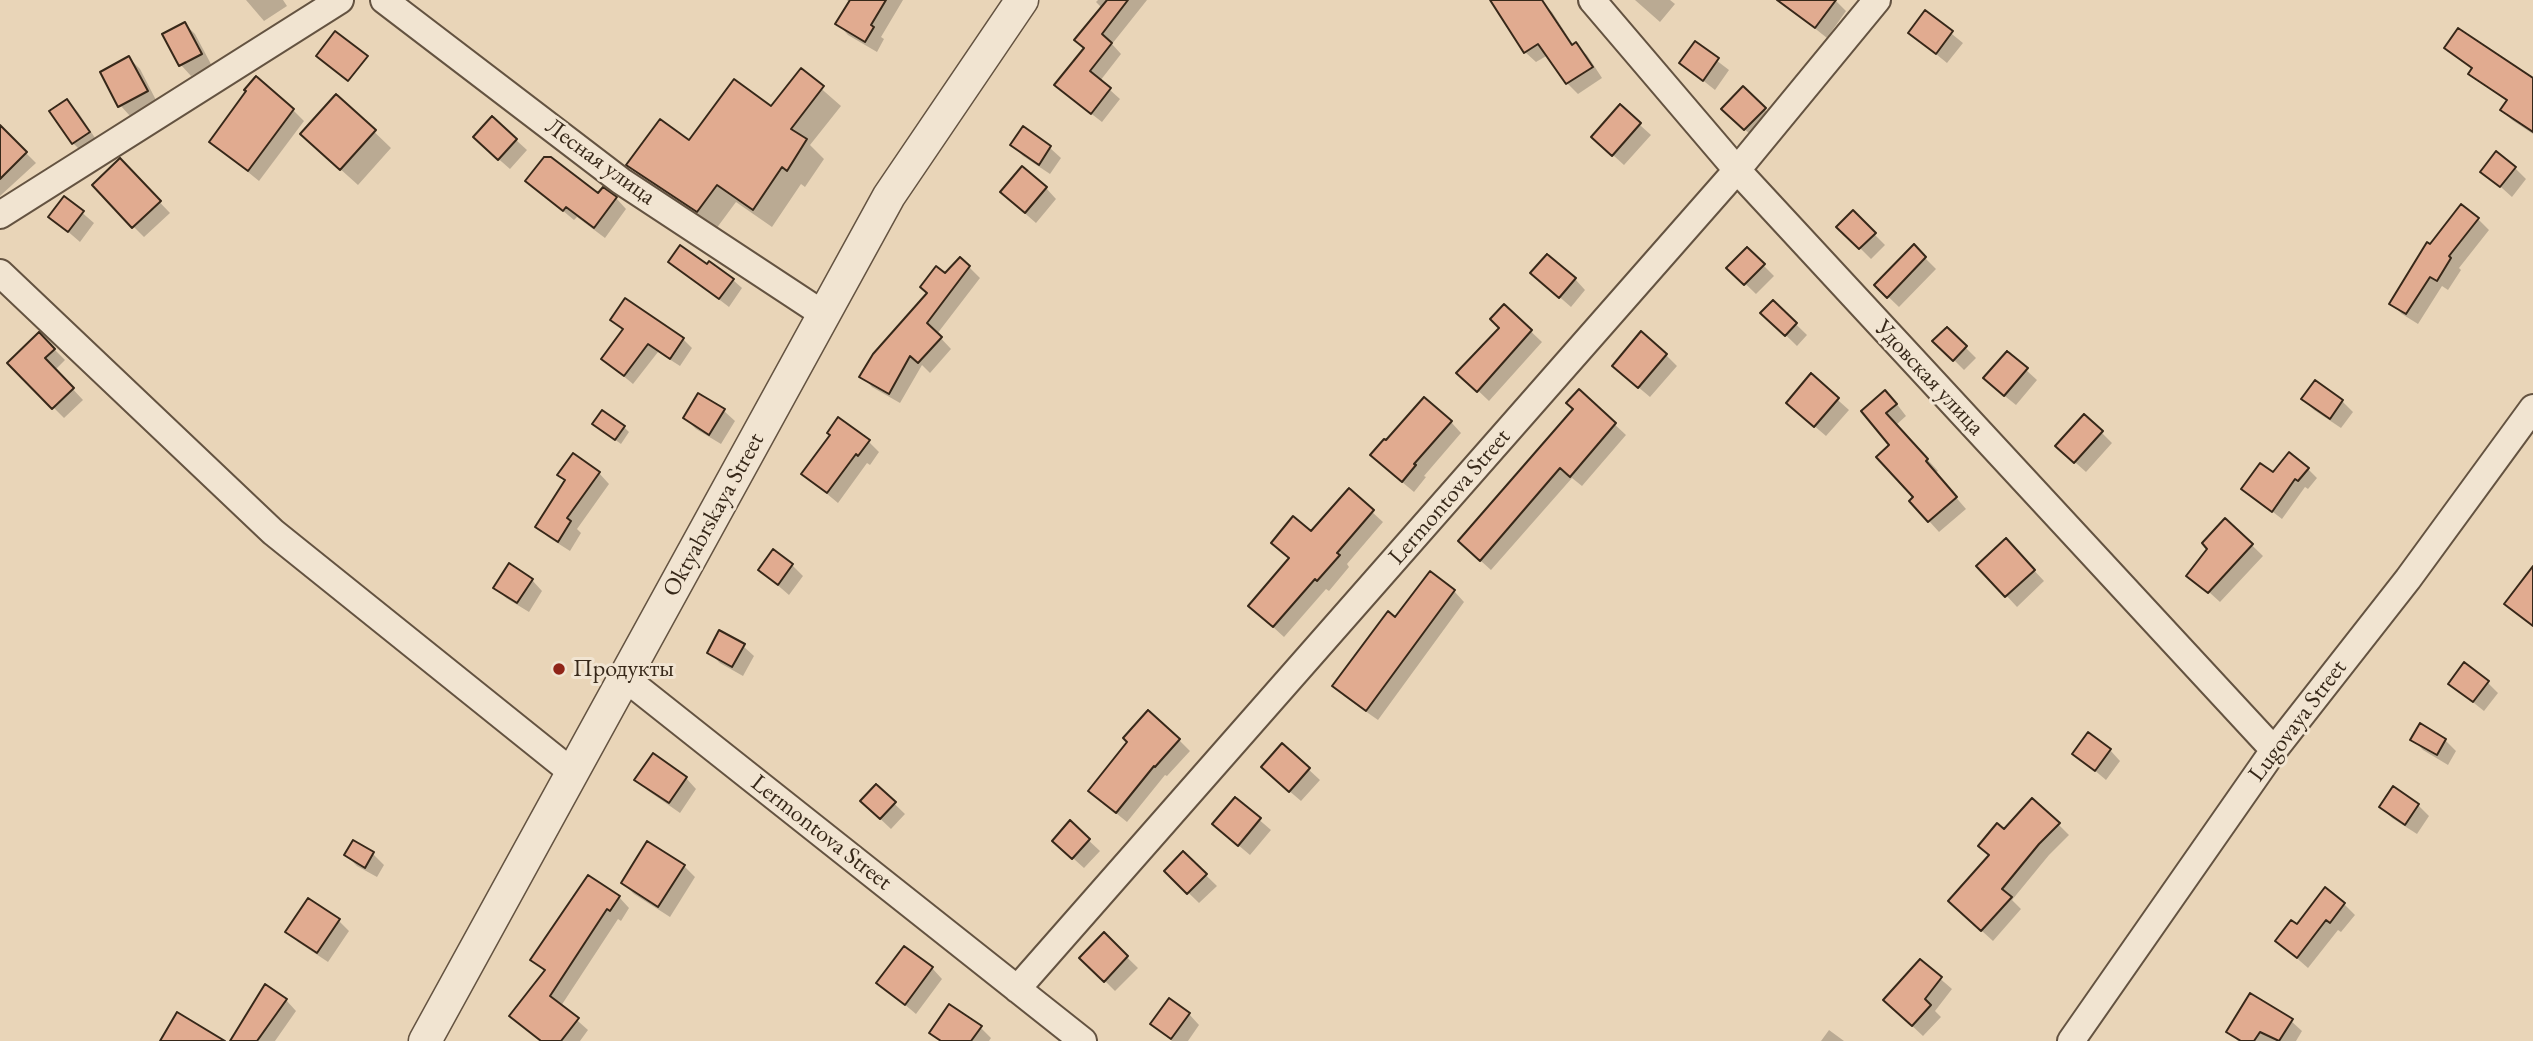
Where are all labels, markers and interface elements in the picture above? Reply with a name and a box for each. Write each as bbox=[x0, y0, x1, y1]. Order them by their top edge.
street label: Лесная улица bbox=[539, 112, 661, 212]
street label: Удовская улица bbox=[1868, 314, 1990, 442]
street label: Lermontova Street bbox=[1383, 423, 1517, 571]
street label: Oktyabrskaya Street bbox=[657, 428, 771, 602]
street label: Lugovaya Street bbox=[2243, 654, 2353, 788]
place label: Продукты bbox=[573, 655, 674, 683]
marker: Продукты bbox=[551, 661, 567, 677]
street label: Lermontova Street bbox=[745, 769, 897, 897]

